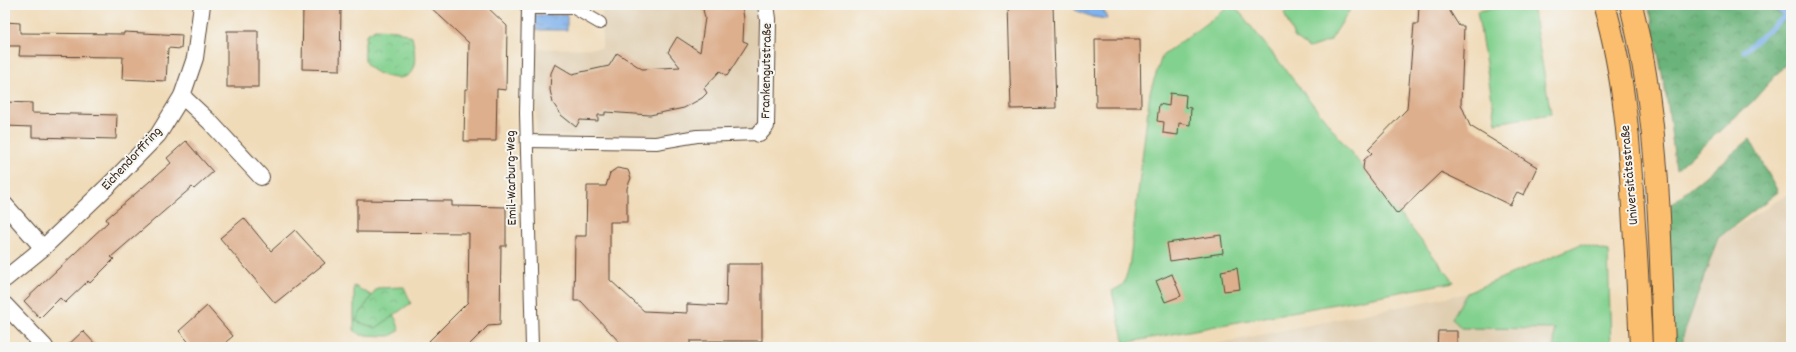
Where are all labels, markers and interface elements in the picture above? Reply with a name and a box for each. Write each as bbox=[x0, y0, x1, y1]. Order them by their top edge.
street label: Frankengutstraße bbox=[756, 23, 778, 119]
street label: Eichendorffring bbox=[97, 122, 167, 196]
street label: Universitätsstraße bbox=[1616, 124, 1644, 226]
street label: Emil-Warburg-Weg bbox=[501, 130, 523, 226]

